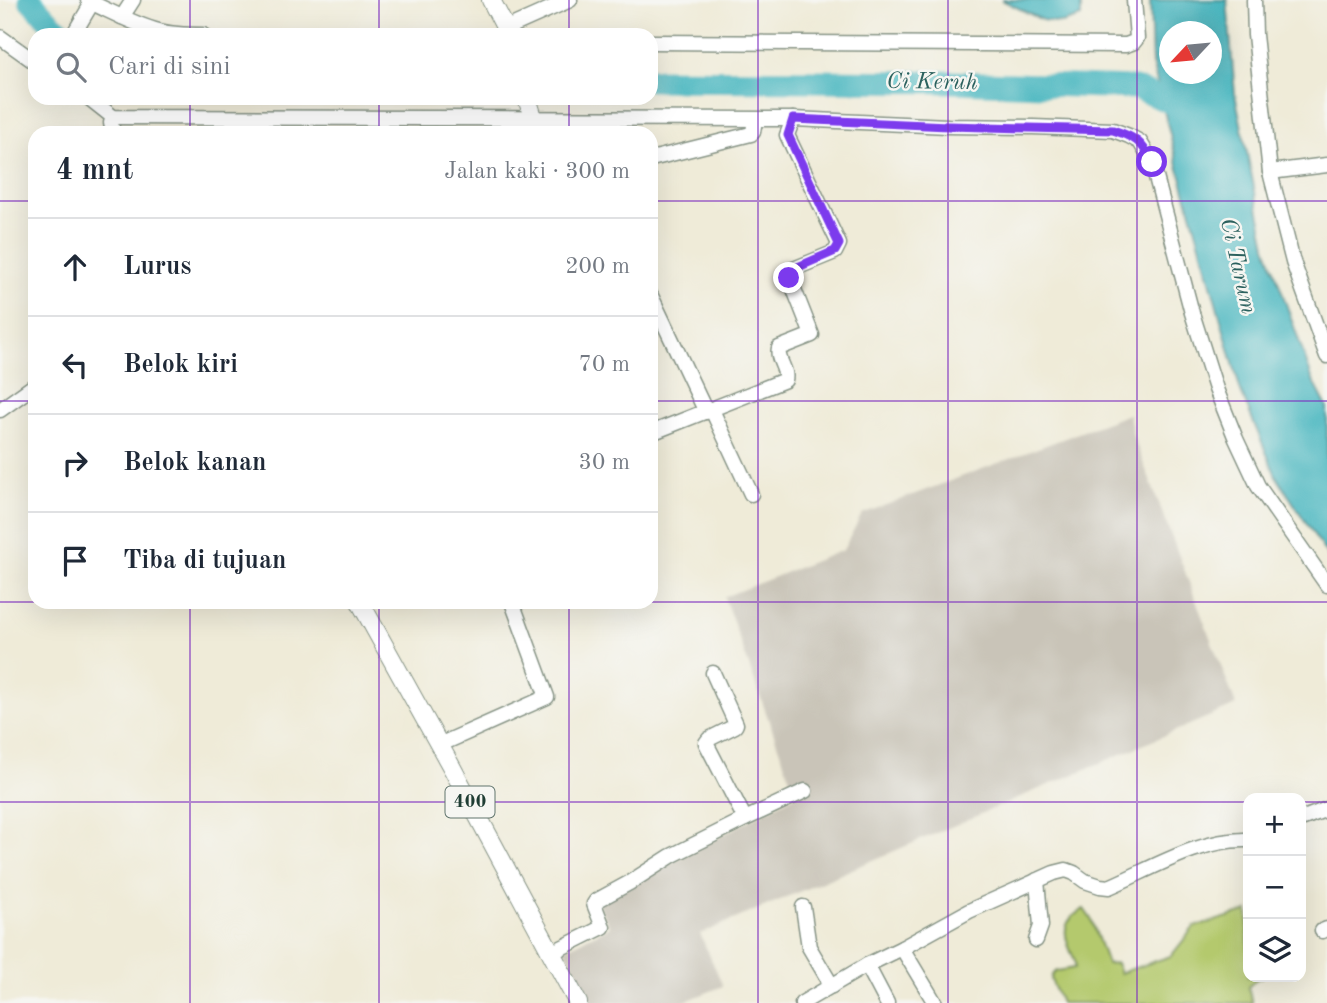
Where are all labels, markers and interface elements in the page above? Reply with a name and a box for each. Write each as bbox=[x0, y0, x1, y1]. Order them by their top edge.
north arrow bbox=[1159, 21, 1222, 84]
search box bbox=[28, 28, 658, 105]
icon: search bbox=[52, 48, 90, 86]
text: Cari di sini bbox=[108, 54, 230, 80]
water label: Ci Keruh bbox=[886, 70, 978, 94]
route start bbox=[1136, 146, 1167, 177]
text: 4 mnt bbox=[56, 156, 133, 186]
text: Jalan kaki · 300 m bbox=[444, 160, 630, 183]
water label: Ci Tarum bbox=[1216, 216, 1260, 316]
icon: ahead bbox=[56, 248, 94, 286]
text: Lurus bbox=[123, 254, 191, 280]
text: 200 m bbox=[565, 255, 630, 278]
route end bbox=[773, 262, 804, 293]
icon: left bbox=[56, 346, 94, 384]
text: Belok kiri bbox=[123, 352, 238, 378]
text: 70 m bbox=[579, 353, 630, 376]
icon: right bbox=[56, 444, 94, 482]
text: Belok kanan bbox=[123, 450, 267, 476]
text: 30 m bbox=[579, 451, 630, 474]
icon: arrive bbox=[56, 542, 94, 580]
text: Tiba di tujuan bbox=[123, 548, 287, 574]
road number: 400 bbox=[446, 786, 494, 818]
map controls bbox=[1243, 793, 1306, 982]
button: + bbox=[1243, 793, 1306, 856]
button: − bbox=[1243, 856, 1306, 919]
button: layers bbox=[1243, 919, 1306, 982]

